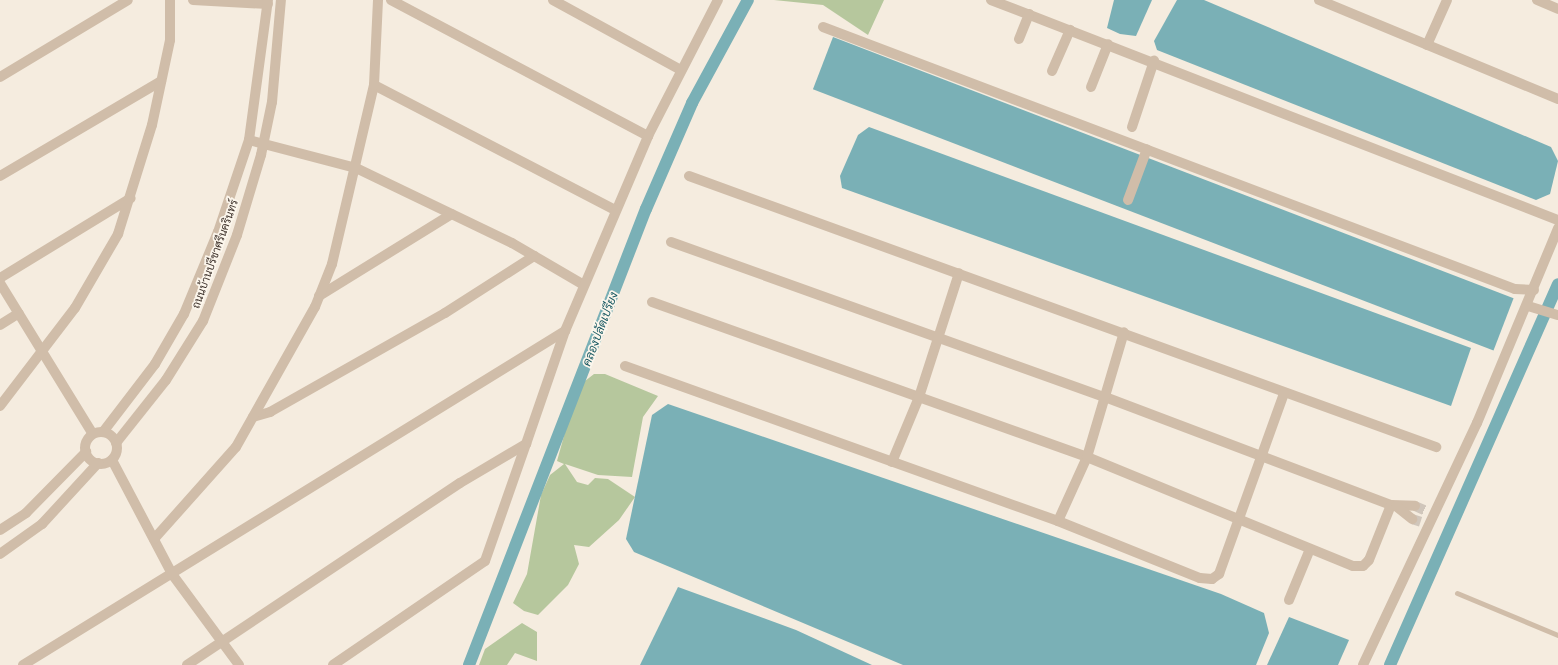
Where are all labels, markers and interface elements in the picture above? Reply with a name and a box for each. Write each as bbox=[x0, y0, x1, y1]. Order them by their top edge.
street label: ถนนบ้านปรีชาศรีนครินทร์ bbox=[189, 198, 241, 310]
water label: คลองปลัดเปรียง bbox=[579, 290, 621, 368]

